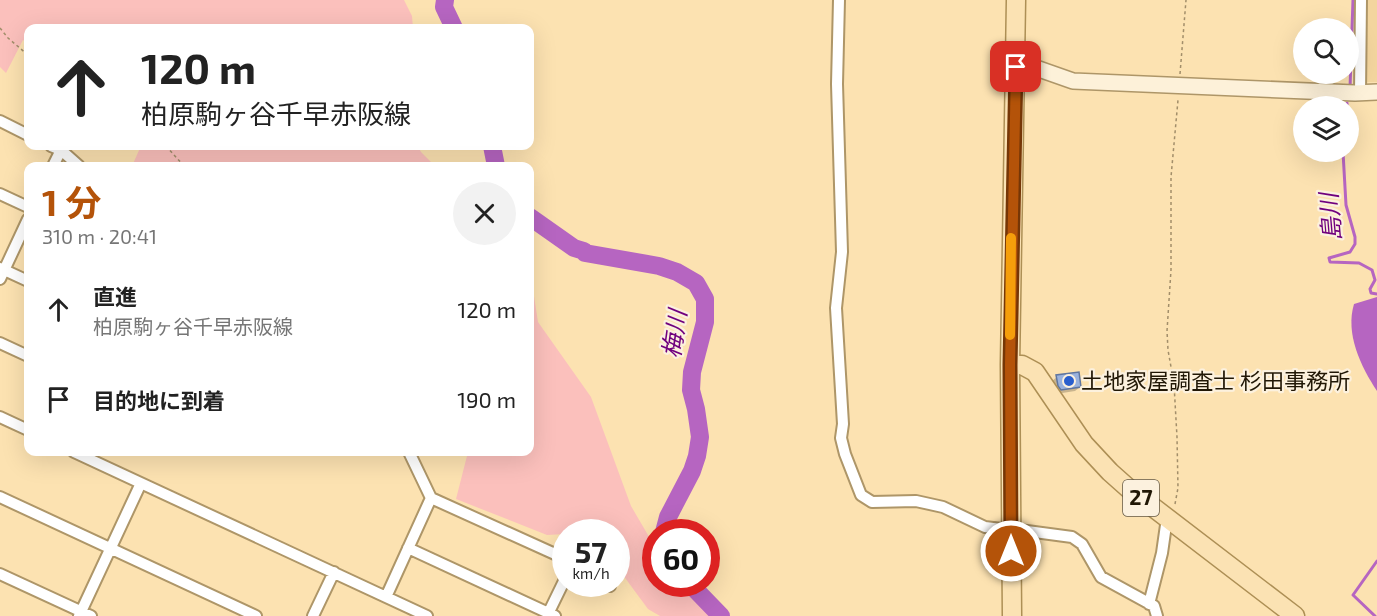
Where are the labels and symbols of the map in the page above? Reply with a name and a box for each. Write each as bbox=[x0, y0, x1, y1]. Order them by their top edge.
pin bbox=[990, 41, 1041, 92]
water label: 島川 bbox=[1313, 189, 1346, 242]
water label: 梅川 bbox=[656, 305, 692, 360]
place label: 土地家屋調査士 杉田事務所 bbox=[1081, 367, 1350, 393]
marker: 土地家屋調査士 杉田事務所 bbox=[1062, 374, 1076, 388]
road number: 27 bbox=[1123, 480, 1159, 516]
speed limit sign: 60 bbox=[642, 519, 720, 597]
position arrow bbox=[979, 519, 1043, 583]

